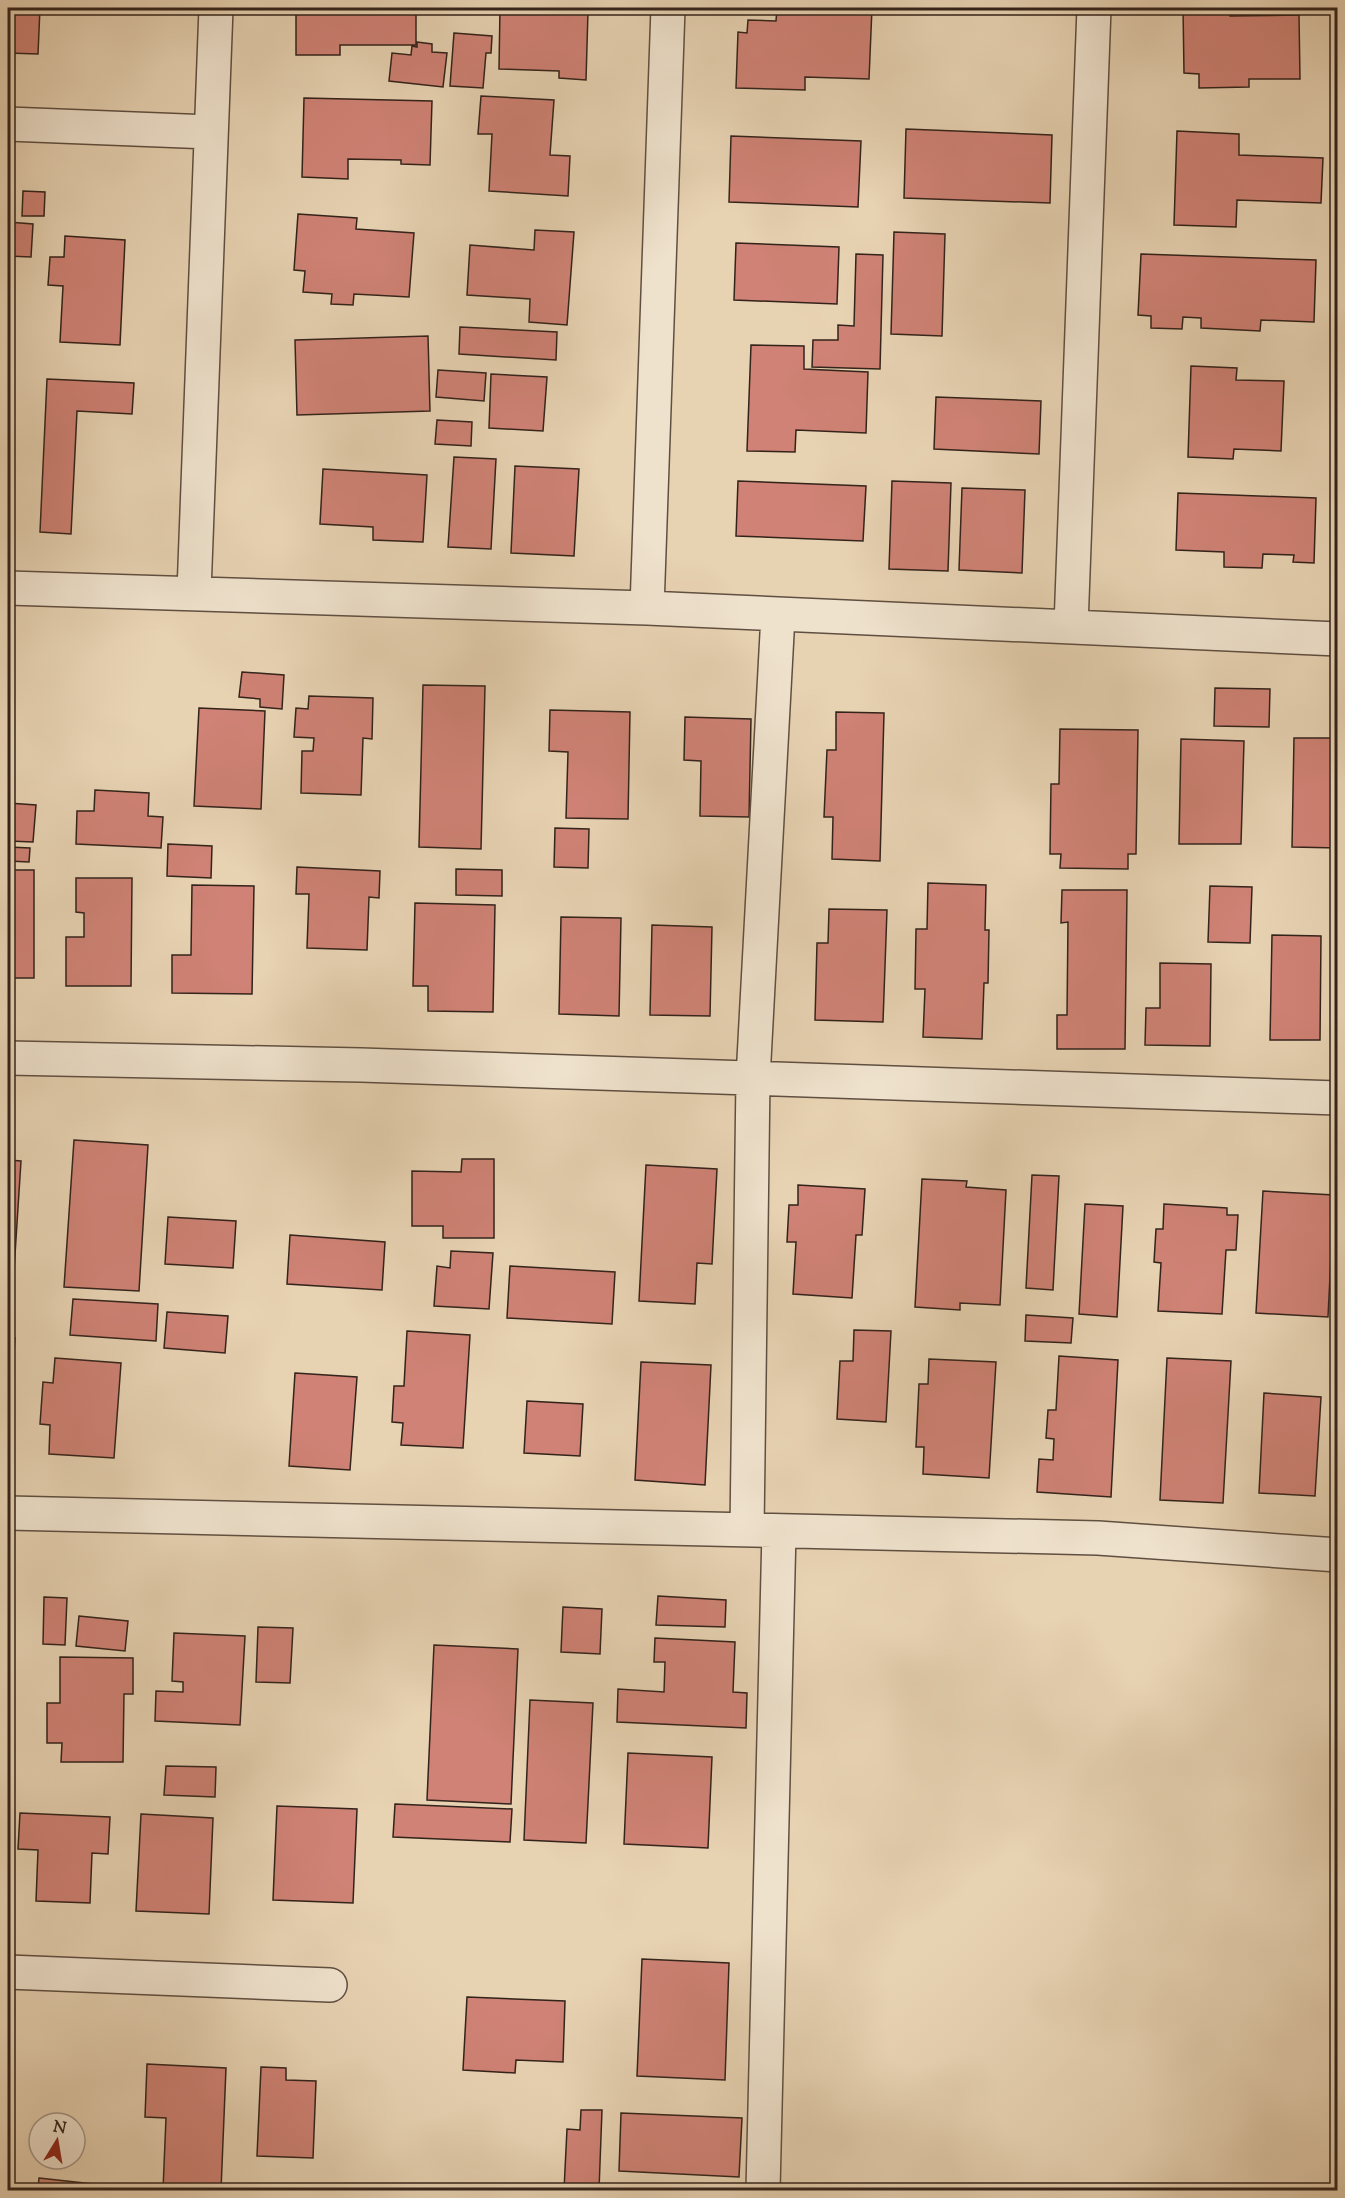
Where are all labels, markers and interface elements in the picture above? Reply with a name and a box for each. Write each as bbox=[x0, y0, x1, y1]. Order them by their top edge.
north arrow bbox=[27, 2111, 87, 2171]
text: N bbox=[51, 2116, 68, 2141]

